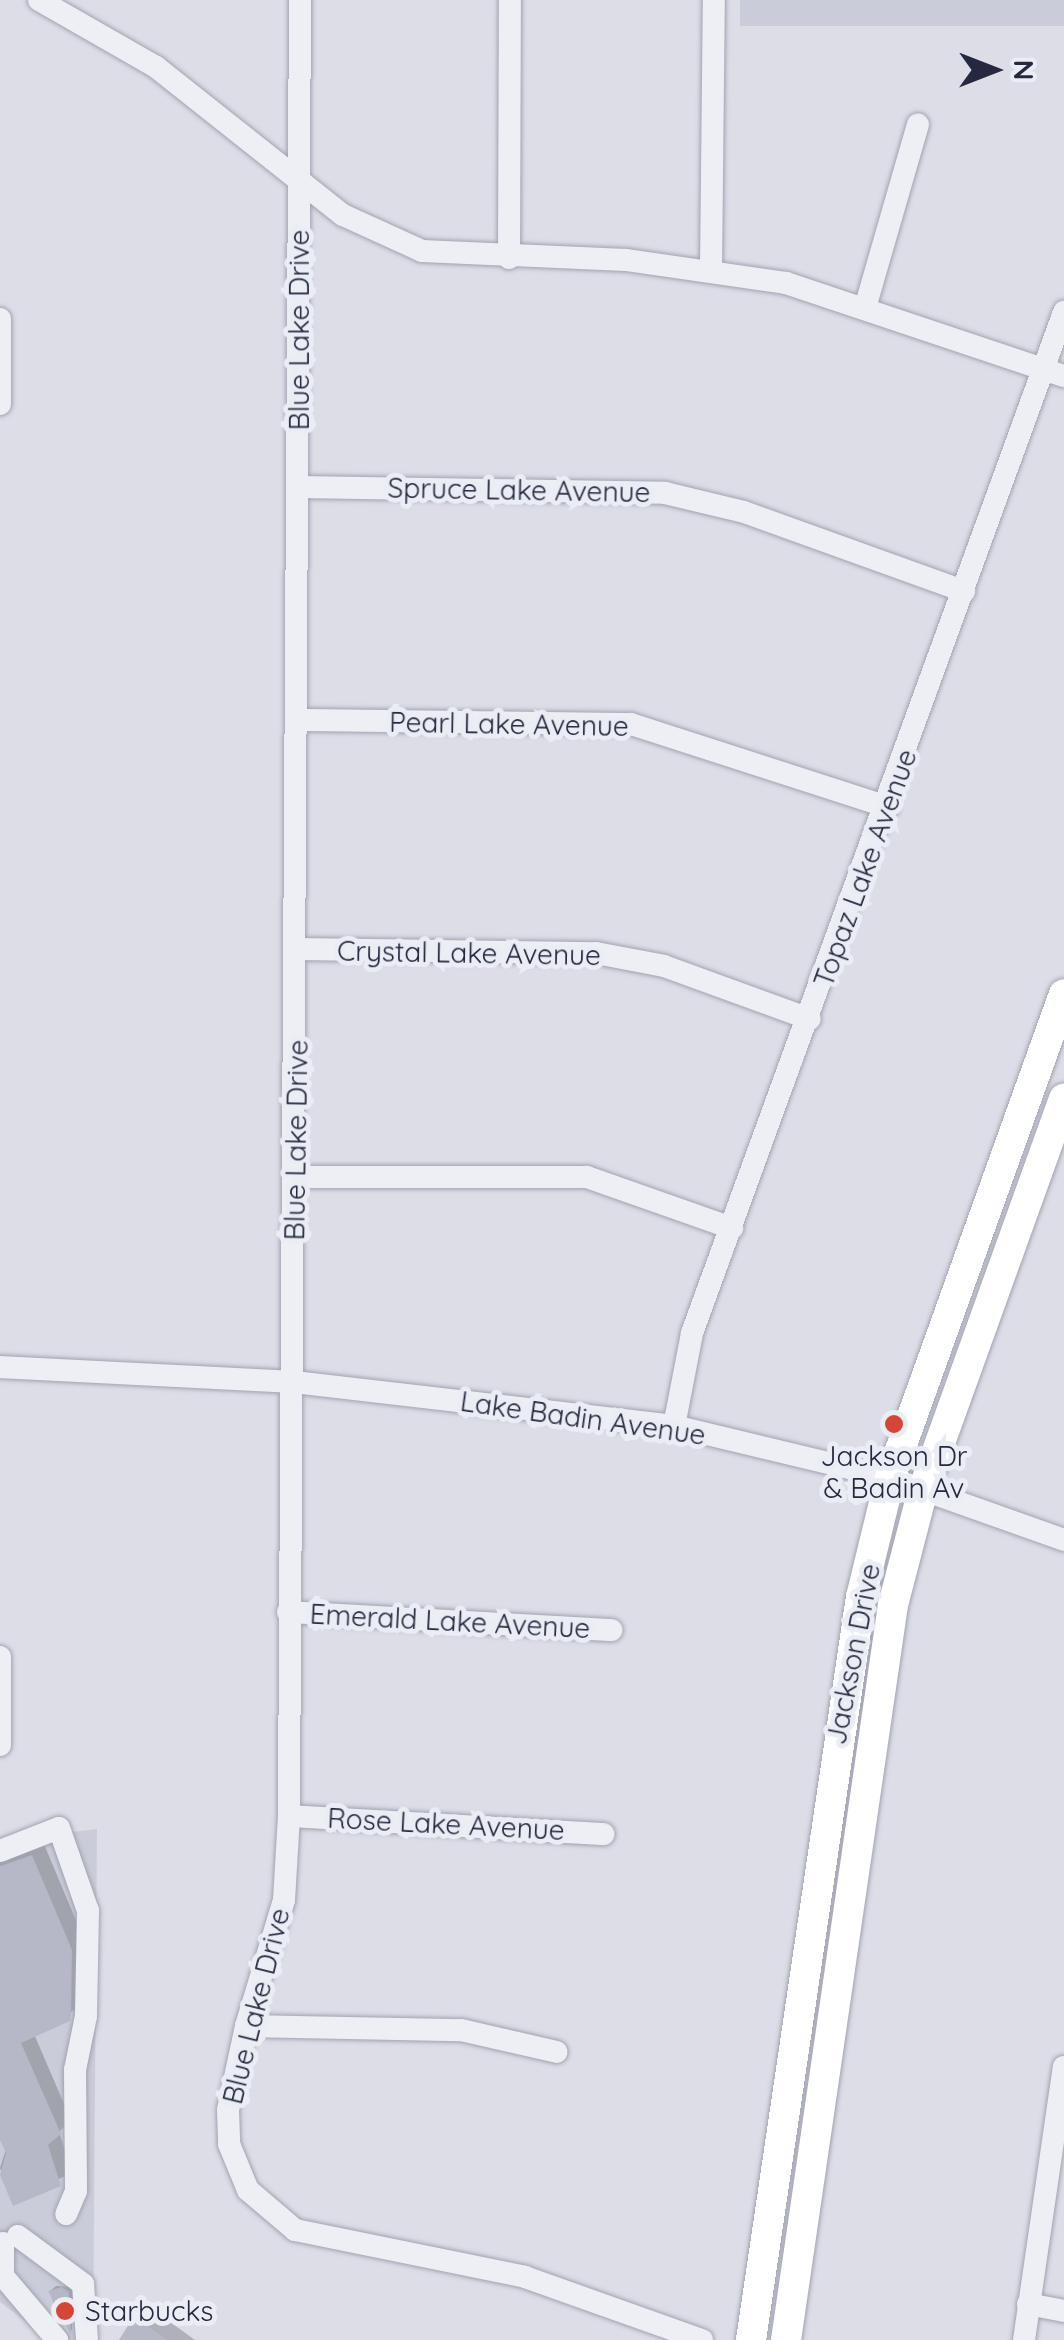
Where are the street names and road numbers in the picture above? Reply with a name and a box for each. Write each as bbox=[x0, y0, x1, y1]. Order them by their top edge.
street label: Blue Lake Drive bbox=[282, 230, 316, 430]
street label: Spruce Lake Avenue bbox=[387, 471, 651, 509]
street label: Pearl Lake Avenue bbox=[389, 705, 629, 743]
street label: Topaz Lake Avenue bbox=[806, 744, 924, 992]
street label: Crystal Lake Avenue bbox=[337, 934, 601, 972]
street label: Blue Lake Drive bbox=[277, 1039, 315, 1241]
street label: Lake Badin Avenue bbox=[458, 1384, 708, 1452]
street label: Jackson Drive bbox=[819, 1561, 887, 1747]
street label: Emerald Lake Avenue bbox=[309, 1597, 591, 1645]
street label: Rose Lake Avenue bbox=[326, 1801, 566, 1847]
street label: Blue Lake Drive bbox=[215, 1904, 297, 2108]

